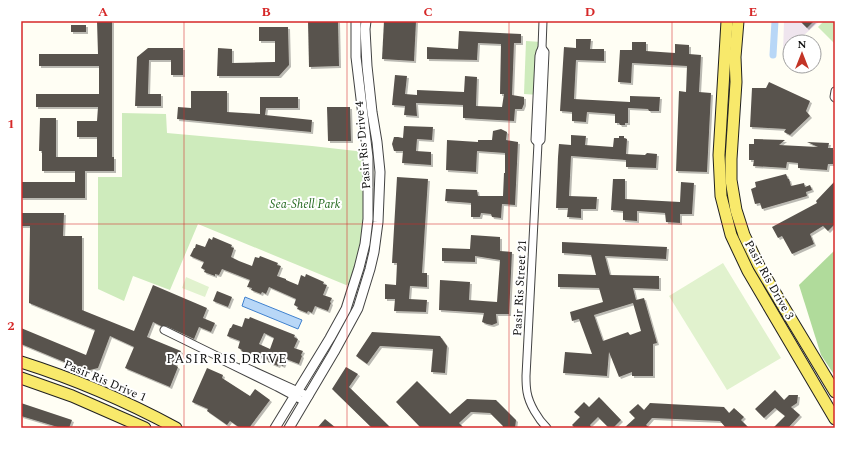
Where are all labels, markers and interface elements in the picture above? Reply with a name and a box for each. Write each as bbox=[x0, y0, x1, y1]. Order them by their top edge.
text: A bbox=[98, 2, 108, 22]
text: B bbox=[261, 2, 271, 22]
text: C bbox=[423, 2, 433, 22]
text: D bbox=[585, 2, 595, 22]
text: E bbox=[749, 2, 758, 22]
north arrow bbox=[782, 34, 822, 74]
text: N bbox=[798, 36, 807, 53]
street label: Pasir Ris Drive 4 bbox=[350, 100, 376, 190]
text: 1 bbox=[7, 114, 15, 134]
park label: Sea-Shell Park bbox=[270, 195, 341, 214]
street label: Pasir Ris Drive 3 bbox=[739, 237, 799, 323]
street label: Pasir Ris Street 21 bbox=[508, 239, 532, 337]
text: 2 bbox=[7, 316, 15, 336]
district label: PASIR RIS DRIVE bbox=[166, 349, 288, 369]
street label: Pasir Ris Drive 1 bbox=[61, 355, 149, 407]

